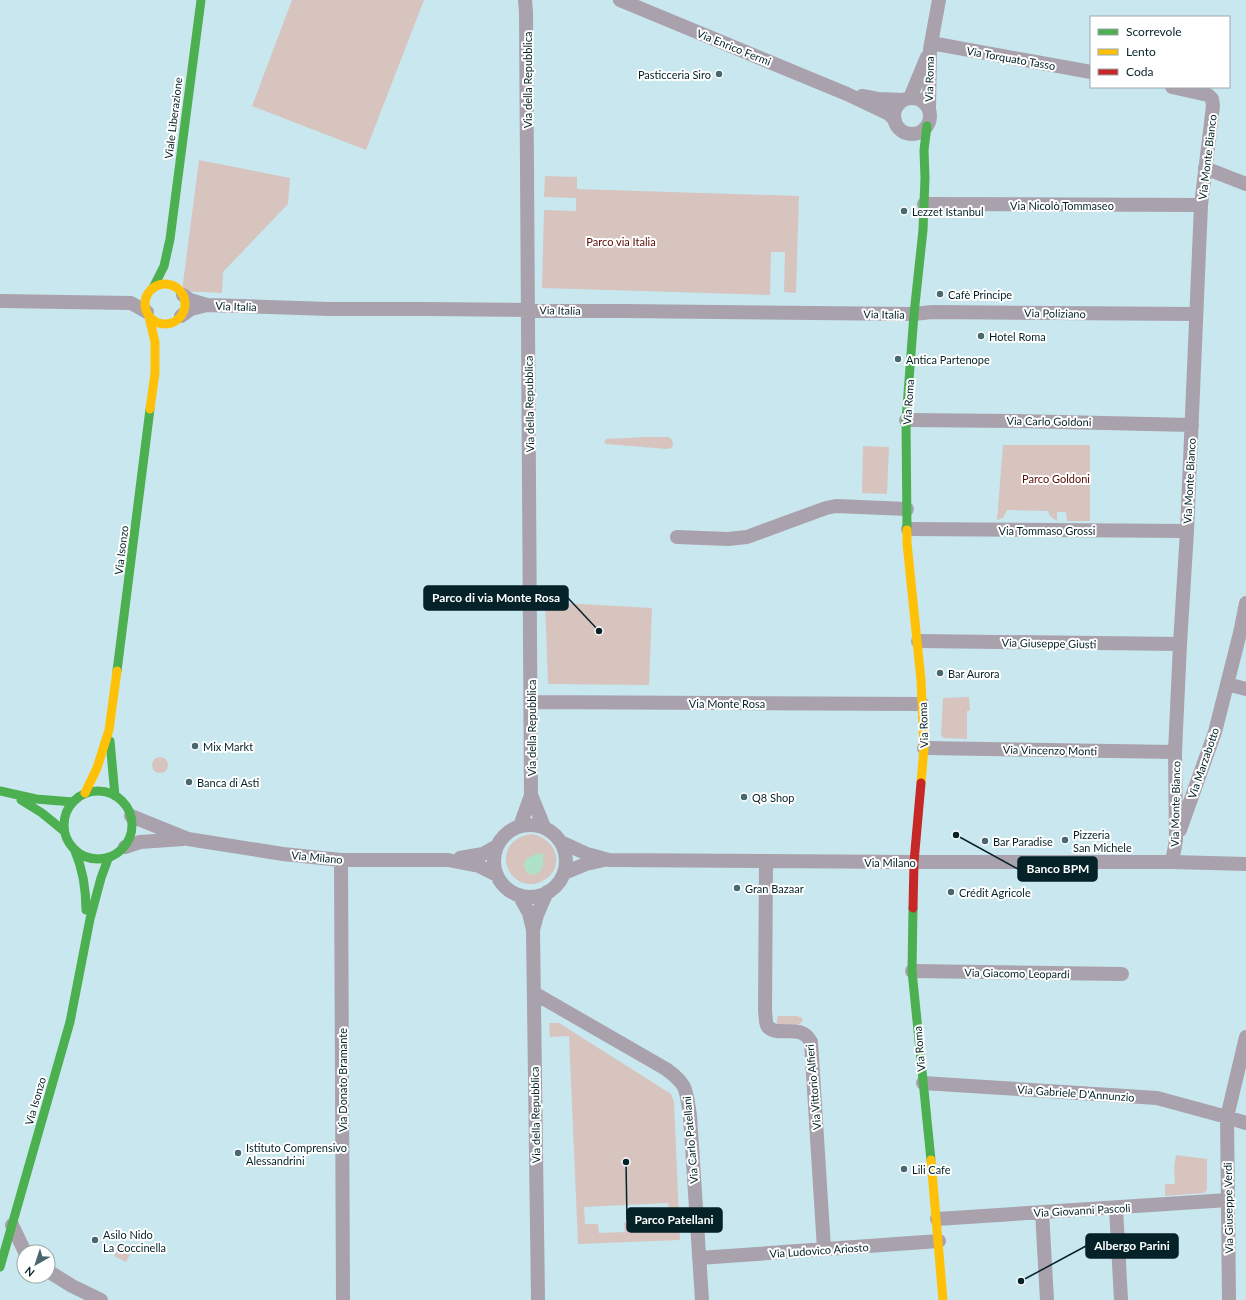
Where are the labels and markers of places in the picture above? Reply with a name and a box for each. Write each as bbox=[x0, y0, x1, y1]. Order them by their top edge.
place label: Pasticceria Siro bbox=[638, 68, 711, 81]
marker: Pasticceria Siro bbox=[714, 69, 724, 79]
place label: Lezzet Istanbul bbox=[912, 205, 984, 218]
marker: Lezzet Istanbul bbox=[899, 206, 909, 216]
place label: Cafè Principe bbox=[948, 288, 1012, 301]
marker: Cafè Principe bbox=[935, 289, 945, 299]
place label: Hotel Roma bbox=[989, 330, 1046, 343]
marker: Hotel Roma bbox=[976, 331, 986, 341]
place label: Antica Partenope bbox=[906, 353, 990, 366]
marker: Antica Partenope bbox=[893, 354, 903, 364]
callout: Parco di via Monte Rosa bbox=[424, 586, 568, 610]
place label: Bar Aurora bbox=[948, 667, 1000, 680]
marker: Bar Aurora bbox=[935, 668, 945, 678]
place label: Mix Markt bbox=[203, 740, 253, 753]
marker: Mix Markt bbox=[190, 741, 200, 751]
place label: Banca di Asti bbox=[197, 776, 260, 789]
marker: Banca di Asti bbox=[184, 777, 194, 787]
place label: Q8 Shop bbox=[752, 791, 794, 804]
marker: Q8 Shop bbox=[739, 792, 749, 802]
place label: Pizzeria San Michele bbox=[1073, 828, 1132, 854]
place label: Bar Paradise bbox=[993, 835, 1053, 848]
marker: Pizzeria San Michele bbox=[1060, 835, 1070, 845]
marker: Bar Paradise bbox=[980, 836, 990, 846]
callout: Banco BPM bbox=[1018, 857, 1097, 881]
place label: Gran Bazaar bbox=[745, 882, 804, 895]
marker: Gran Bazaar bbox=[732, 883, 742, 893]
place label: Crédit Agricole bbox=[959, 886, 1031, 899]
marker: Crédit Agricole bbox=[946, 887, 956, 897]
place label: Istituto Comprensivo Alessandrini bbox=[246, 1141, 347, 1167]
marker: Istituto Comprensivo Alessandrini bbox=[233, 1148, 243, 1158]
place label: Lili Cafe bbox=[912, 1163, 951, 1176]
marker: Lili Cafe bbox=[899, 1164, 909, 1174]
callout: Parco Patellani bbox=[627, 1208, 722, 1232]
place label: Asilo Nido La Coccinella bbox=[103, 1228, 166, 1254]
callout: Albergo Parini bbox=[1086, 1234, 1178, 1258]
marker: Asilo Nido La Coccinella bbox=[90, 1235, 100, 1245]

